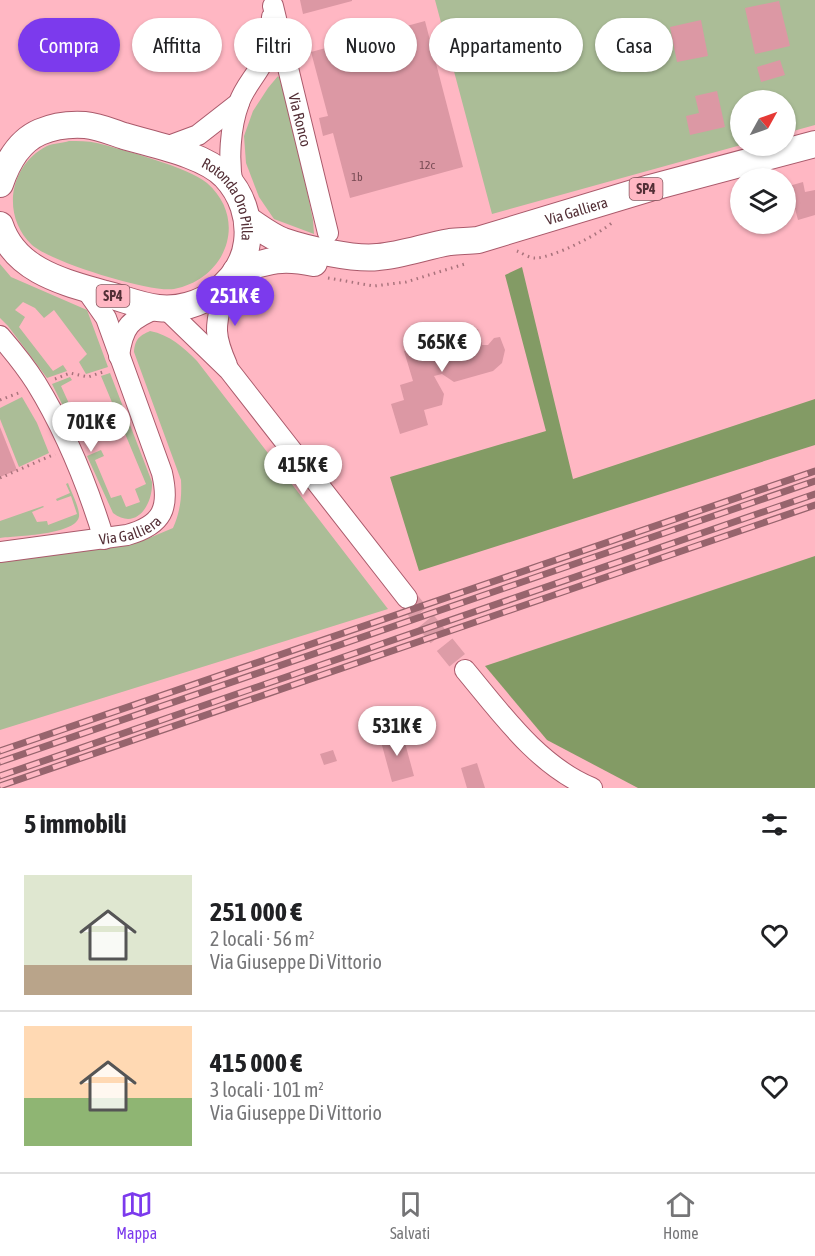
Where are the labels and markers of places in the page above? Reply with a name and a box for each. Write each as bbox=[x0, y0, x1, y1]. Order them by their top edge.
pin: 251K € bbox=[186, 276, 284, 327]
pin: 565K € bbox=[393, 322, 491, 373]
pin: 701K € bbox=[42, 402, 140, 453]
pin: 415K € bbox=[254, 445, 352, 496]
pin: 531K € bbox=[348, 706, 446, 757]

